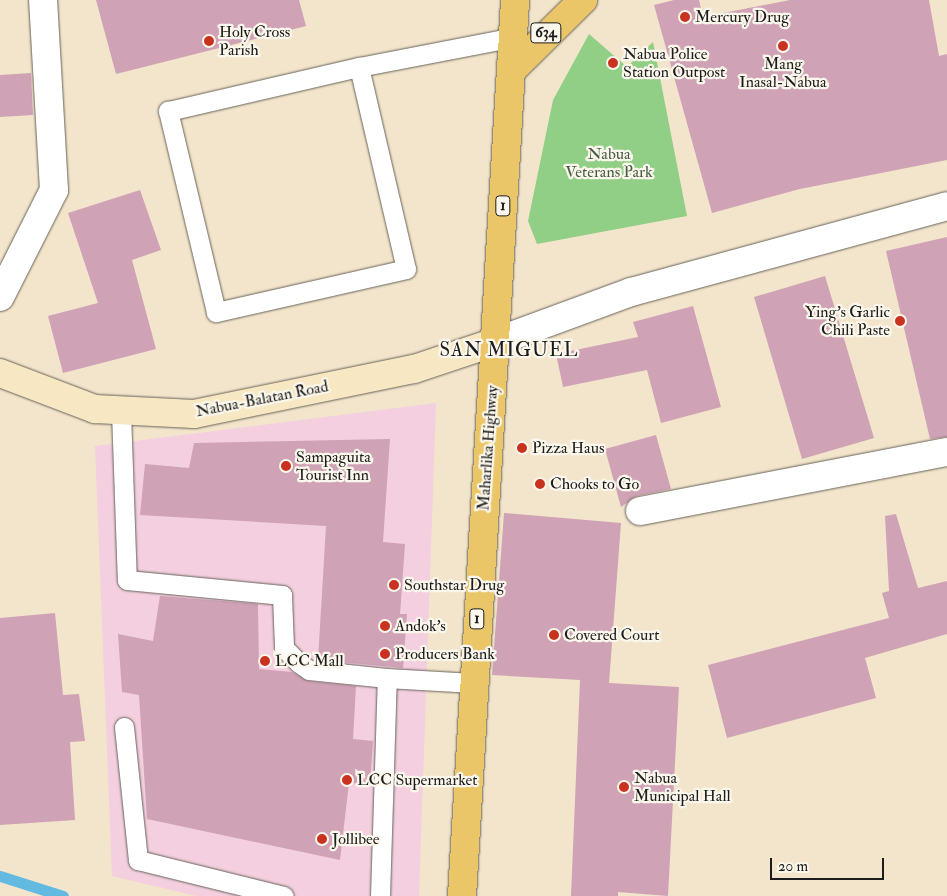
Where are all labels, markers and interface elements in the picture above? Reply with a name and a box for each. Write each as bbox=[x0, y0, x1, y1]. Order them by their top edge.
place label: Mercury Drug bbox=[695, 7, 789, 27]
marker: Mercury Drug bbox=[679, 11, 691, 23]
road number: 634 bbox=[530, 20, 562, 46]
place label: Holy Cross Parish bbox=[219, 22, 290, 60]
marker: Holy Cross Parish bbox=[203, 35, 215, 47]
marker: Mang Inasal-Nabua bbox=[777, 40, 789, 52]
place label: Nabua Police Station Outpost bbox=[623, 44, 725, 82]
place label: Mang Inasal-Nabua bbox=[739, 54, 827, 92]
marker: Nabua Police Station Outpost bbox=[607, 57, 619, 69]
park label: Nabua Veterans Park bbox=[565, 144, 653, 182]
road number: 1 bbox=[494, 194, 512, 218]
place label: Ying's Garlic Chili Paste bbox=[805, 302, 890, 340]
marker: Ying's Garlic Chili Paste bbox=[894, 315, 906, 327]
district label: SAN MIGUEL bbox=[438, 340, 580, 362]
street label: Nabua-Balatan Road bbox=[194, 377, 330, 421]
street label: Maharlika Highway bbox=[474, 385, 502, 511]
place label: Pizza Haus bbox=[532, 438, 604, 458]
marker: Pizza Haus bbox=[516, 442, 528, 454]
place label: Sampaguita Tourist Inn bbox=[296, 447, 371, 485]
marker: Sampaguita Tourist Inn bbox=[280, 460, 292, 472]
place label: Chooks to Go bbox=[550, 474, 639, 494]
marker: Chooks to Go bbox=[534, 478, 546, 490]
place label: Southstar Drug bbox=[404, 575, 504, 595]
marker: Southstar Drug bbox=[388, 579, 400, 591]
road number: 1 bbox=[468, 606, 486, 632]
place label: Andok's bbox=[395, 616, 446, 636]
marker: Andok's bbox=[379, 620, 391, 632]
place label: Covered Court bbox=[564, 625, 659, 645]
marker: Covered Court bbox=[548, 629, 560, 641]
place label: Producers Bank bbox=[395, 644, 495, 664]
marker: Producers Bank bbox=[379, 648, 391, 660]
place label: LCC Mall bbox=[275, 651, 344, 671]
marker: LCC Mall bbox=[259, 655, 271, 667]
place label: Nabua Municipal Hall bbox=[634, 768, 731, 806]
place label: LCC Supermarket bbox=[357, 770, 477, 790]
marker: LCC Supermarket bbox=[341, 774, 353, 786]
marker: Nabua Municipal Hall bbox=[618, 781, 630, 793]
place label: Jollibee bbox=[332, 829, 379, 849]
marker: Jollibee bbox=[316, 833, 328, 845]
scale bar bbox=[772, 848, 886, 880]
text: 20 m bbox=[778, 857, 808, 876]

